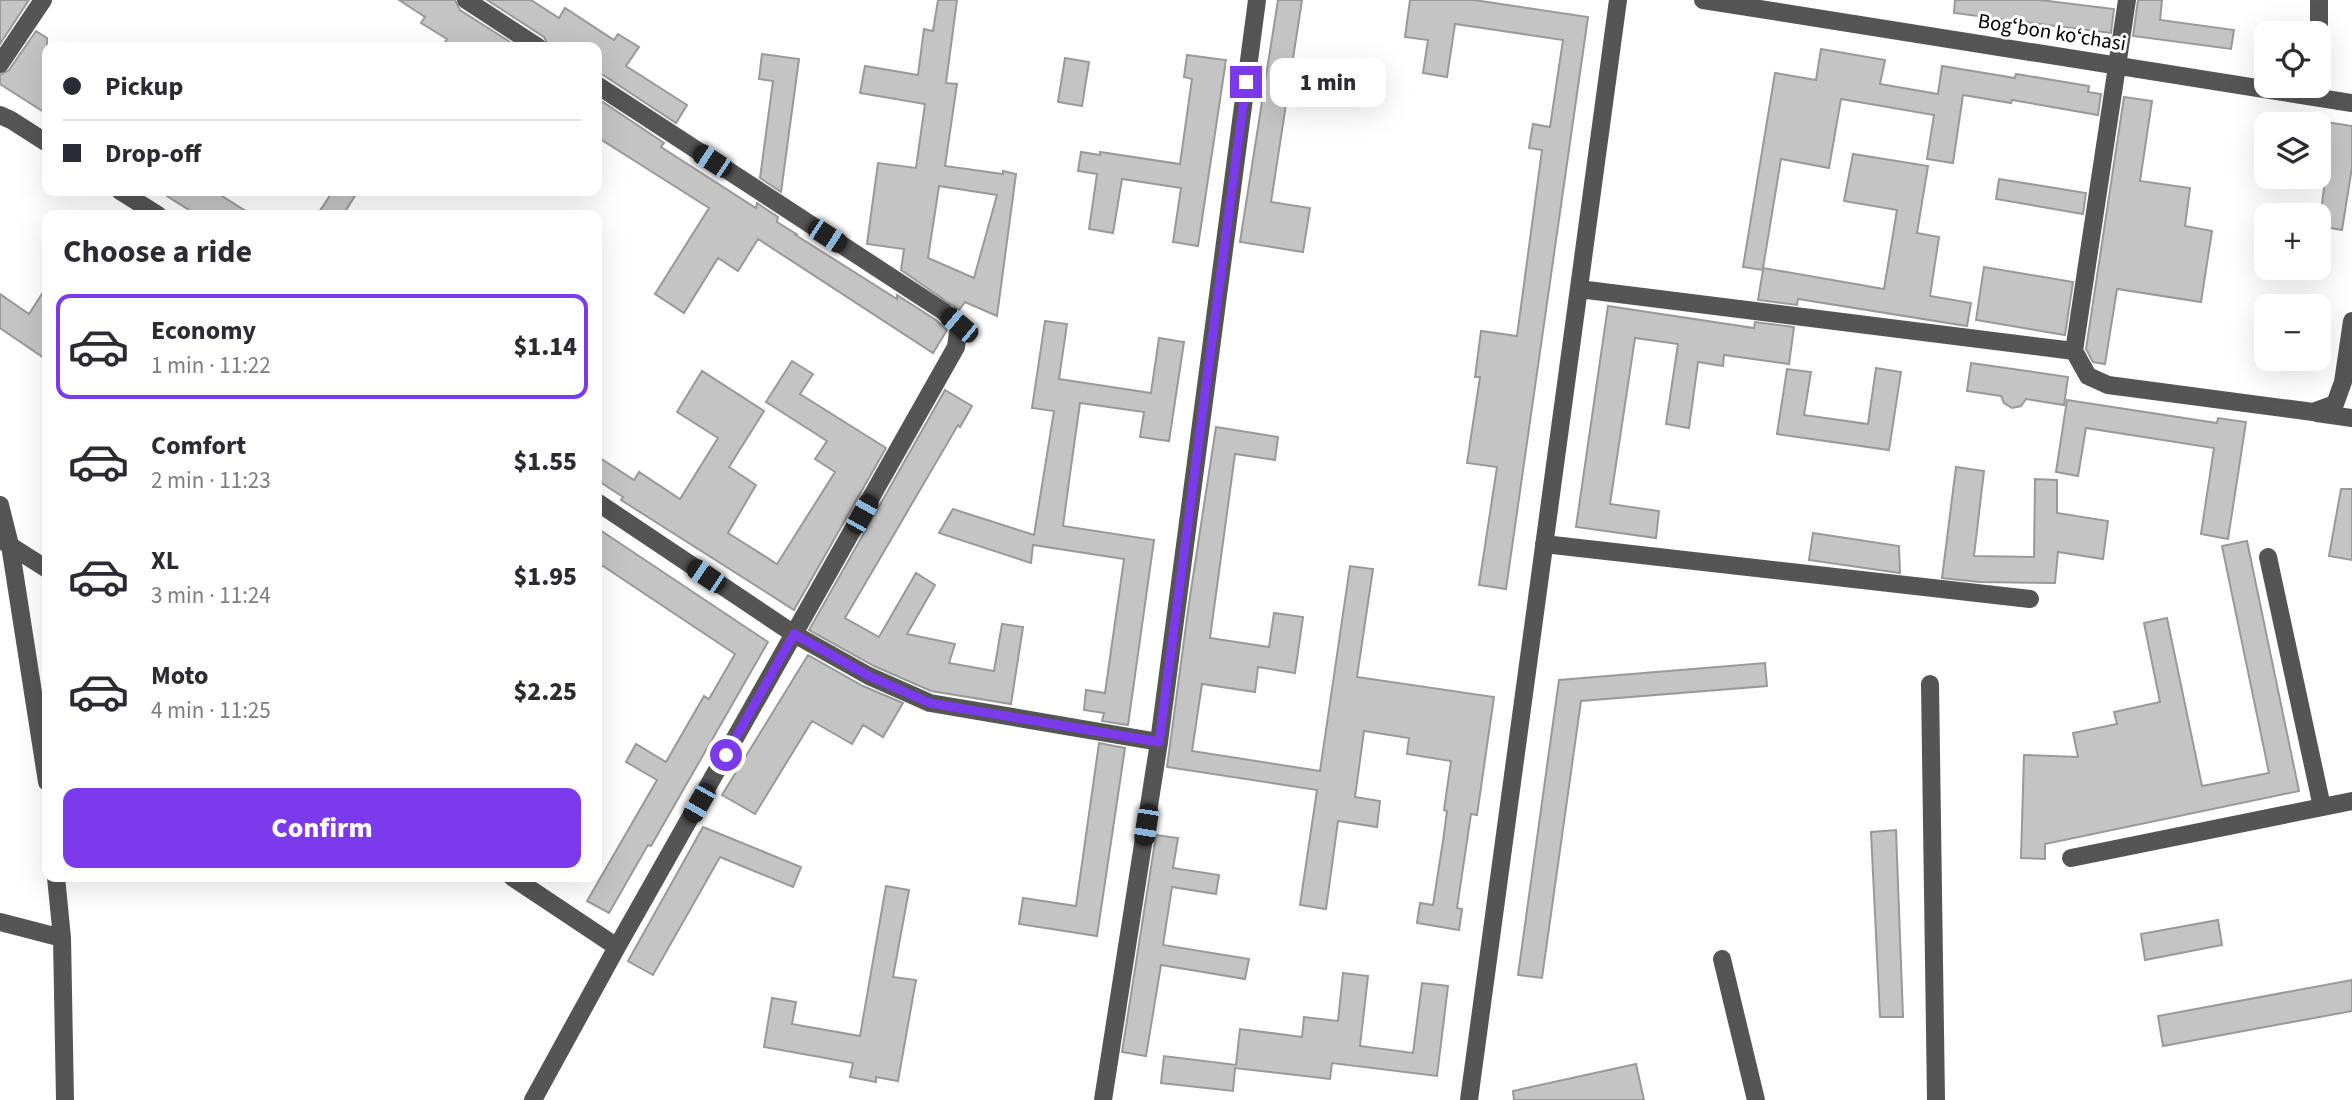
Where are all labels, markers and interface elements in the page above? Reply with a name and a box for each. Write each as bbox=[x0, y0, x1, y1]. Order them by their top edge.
street label: Bogʻbon koʻchasi bbox=[1976, 5, 2128, 59]
map controls bbox=[2254, 21, 2331, 371]
button: locate bbox=[2254, 21, 2331, 98]
callout: 1 min bbox=[1270, 57, 1386, 106]
route end bbox=[1230, 66, 1262, 98]
text: 1 min bbox=[1300, 66, 1356, 99]
text: Pickup bbox=[105, 68, 183, 105]
button: layers bbox=[2254, 112, 2331, 189]
text: Drop-off bbox=[105, 135, 201, 172]
car bbox=[689, 141, 736, 181]
button: + bbox=[2254, 203, 2331, 280]
car bbox=[804, 216, 851, 256]
text: Choose a ride bbox=[63, 229, 252, 275]
button: − bbox=[2254, 294, 2331, 371]
car bbox=[937, 303, 982, 347]
text: Economy bbox=[151, 312, 256, 349]
icon: car bbox=[67, 315, 130, 378]
text: $1.14 bbox=[513, 328, 577, 365]
text: 1 min · 11:22 bbox=[151, 349, 271, 382]
text: Comfort bbox=[151, 427, 246, 464]
icon: car bbox=[67, 430, 130, 493]
text: $1.55 bbox=[513, 443, 577, 480]
text: 2 min · 11:23 bbox=[151, 464, 271, 497]
car bbox=[843, 491, 882, 537]
text: XL bbox=[151, 542, 179, 579]
icon: car bbox=[67, 545, 130, 608]
car bbox=[683, 556, 730, 596]
text: $1.95 bbox=[513, 558, 577, 595]
text: 3 min · 11:24 bbox=[151, 579, 271, 612]
text: Moto bbox=[151, 657, 208, 694]
icon: car bbox=[67, 660, 130, 723]
text: $2.25 bbox=[513, 673, 577, 710]
text: 4 min · 11:25 bbox=[151, 694, 271, 727]
route start bbox=[710, 739, 742, 771]
car bbox=[680, 780, 719, 826]
button: Confirm bbox=[63, 788, 581, 868]
car bbox=[1133, 803, 1160, 847]

